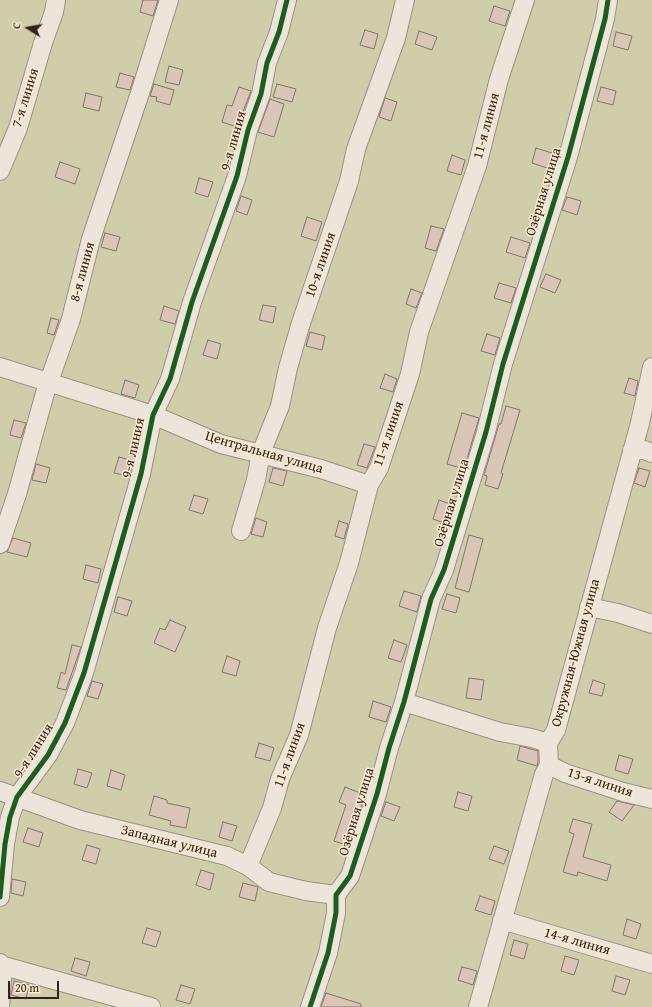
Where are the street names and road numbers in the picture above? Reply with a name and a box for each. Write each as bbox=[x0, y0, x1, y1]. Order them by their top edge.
street label: 7-я линия bbox=[9, 66, 43, 130]
street label: 11-я линия bbox=[470, 91, 504, 161]
street label: 9-я линия bbox=[217, 109, 251, 173]
street label: Озёрная улица bbox=[523, 146, 565, 238]
street label: 10-я линия bbox=[302, 230, 340, 300]
street label: 8-я линия bbox=[67, 240, 99, 304]
street label: 11-я линия bbox=[370, 399, 408, 469]
street label: 9-я линия bbox=[119, 416, 149, 480]
street label: Центральная улица bbox=[203, 428, 325, 478]
street label: Озёрная улица bbox=[431, 457, 473, 549]
street label: Окружная-Южная улица bbox=[548, 577, 604, 729]
street label: 11-я линия bbox=[270, 720, 310, 790]
street label: 9-я линия bbox=[11, 721, 57, 781]
street label: 13-я линия bbox=[565, 765, 635, 801]
street label: Озёрная улица bbox=[336, 766, 378, 858]
street label: Западная улица bbox=[119, 822, 219, 862]
street label: 14-я линия bbox=[542, 925, 612, 959]

